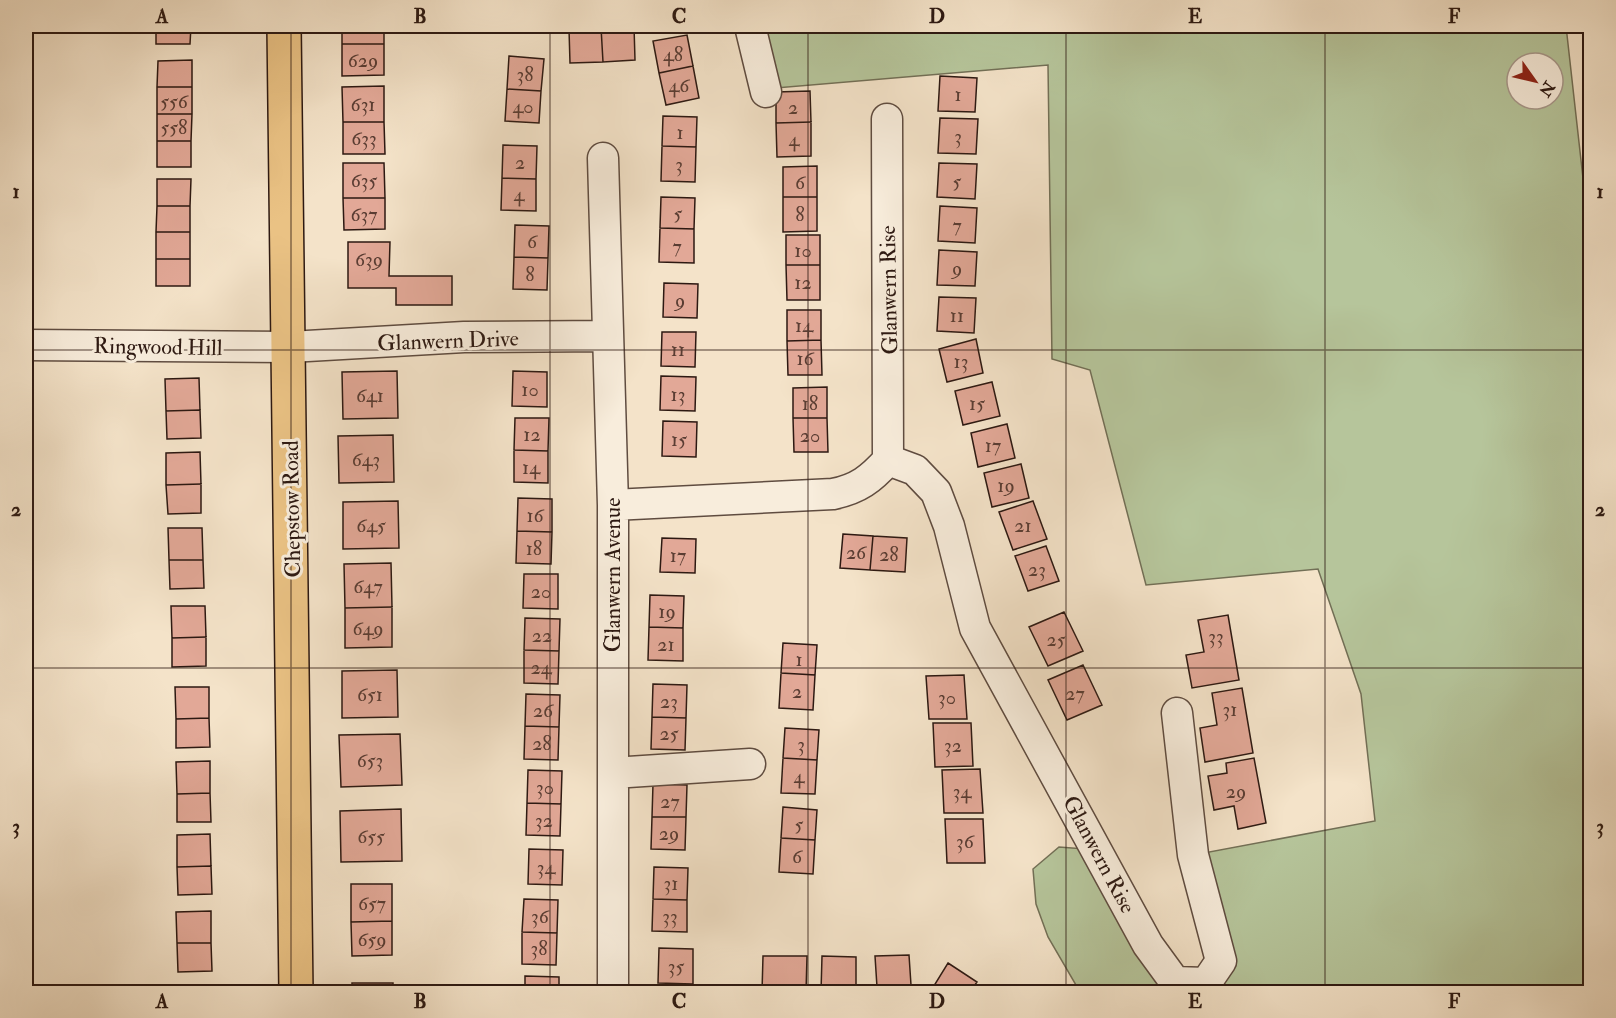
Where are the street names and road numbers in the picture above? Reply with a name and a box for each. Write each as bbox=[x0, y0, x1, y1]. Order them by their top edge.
street label: Glanwern Rise bbox=[874, 225, 904, 355]
street label: Glanwern Drive bbox=[377, 325, 519, 357]
street label: Ringwood Hill bbox=[93, 332, 223, 362]
street label: Chepstow Road bbox=[277, 440, 308, 578]
street label: Glanwern Avenue bbox=[599, 498, 627, 652]
street label: Glanwern Rise bbox=[1056, 791, 1142, 918]

